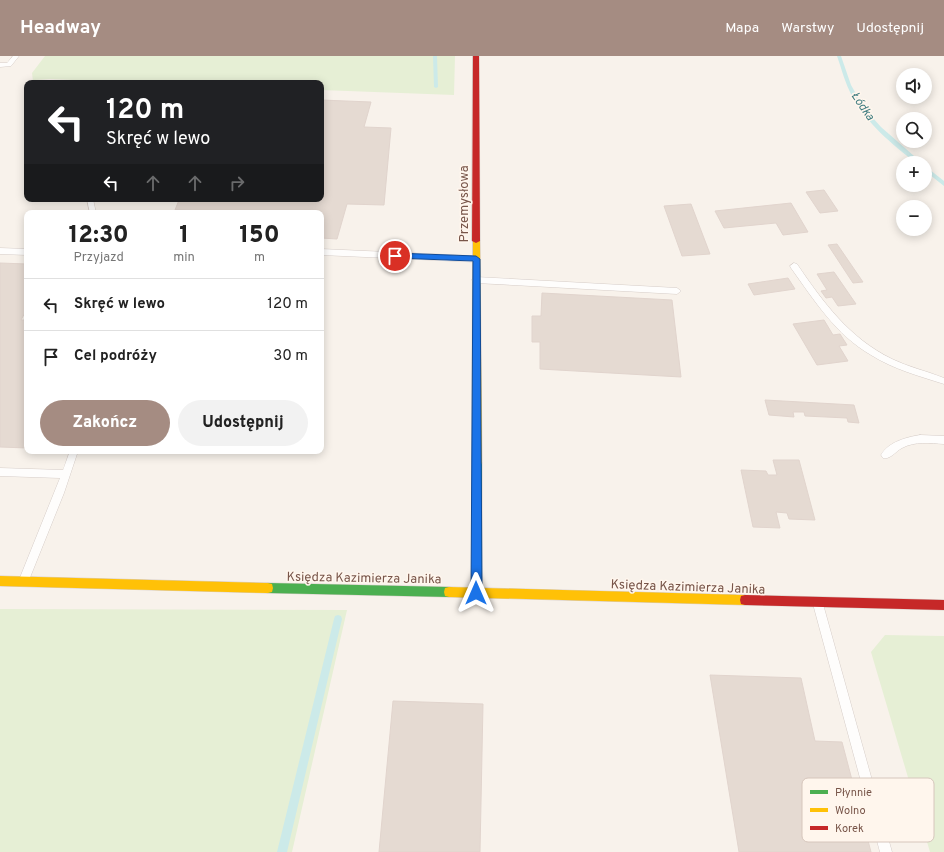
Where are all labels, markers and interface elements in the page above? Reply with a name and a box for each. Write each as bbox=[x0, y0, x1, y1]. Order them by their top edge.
text: Headway bbox=[20, 16, 101, 40]
text: Mapa bbox=[725, 20, 759, 37]
text: Warstwy bbox=[781, 20, 834, 37]
text: Udostępnij bbox=[856, 20, 924, 37]
map controls bbox=[896, 68, 932, 236]
button: sound bbox=[896, 68, 932, 104]
water label: Łódka bbox=[847, 89, 878, 125]
text: 120 m bbox=[106, 93, 184, 129]
icon: left bbox=[40, 96, 92, 148]
button: search bbox=[896, 112, 932, 148]
text: Skręć w lewo bbox=[106, 128, 210, 151]
button: + bbox=[896, 156, 932, 192]
street label: Przemysłowa bbox=[457, 166, 473, 242]
icon: left bbox=[100, 172, 122, 194]
icon: ahead bbox=[142, 172, 164, 194]
icon: ahead bbox=[184, 172, 206, 194]
icon: right bbox=[226, 172, 248, 194]
button: − bbox=[896, 200, 932, 236]
text: 12:30 bbox=[68, 221, 129, 251]
text: 1 bbox=[179, 221, 189, 251]
text: 150 bbox=[239, 221, 280, 251]
pin bbox=[378, 239, 412, 273]
icon: arrive bbox=[384, 245, 406, 267]
text: Przyjazd bbox=[73, 250, 124, 266]
text: min bbox=[173, 250, 195, 266]
text: m bbox=[254, 250, 265, 266]
icon: left bbox=[40, 294, 62, 316]
text: Skręć w lewo bbox=[74, 295, 165, 314]
text: 120 m bbox=[267, 295, 308, 314]
icon: arrive bbox=[40, 346, 62, 368]
text: Cel podróży bbox=[74, 347, 157, 366]
text: 30 m bbox=[273, 347, 308, 366]
button: Zakończ bbox=[40, 400, 170, 446]
button: Udostępnij bbox=[178, 400, 308, 446]
street label: Księdza Kazimierza Janika bbox=[286, 570, 442, 588]
position arrow bbox=[455, 572, 497, 614]
street label: Księdza Kazimierza Janika bbox=[610, 577, 766, 599]
legend bbox=[802, 778, 934, 842]
text: Płynnie bbox=[835, 786, 872, 800]
text: Wolno bbox=[835, 804, 866, 818]
text: Korek bbox=[835, 822, 864, 836]

